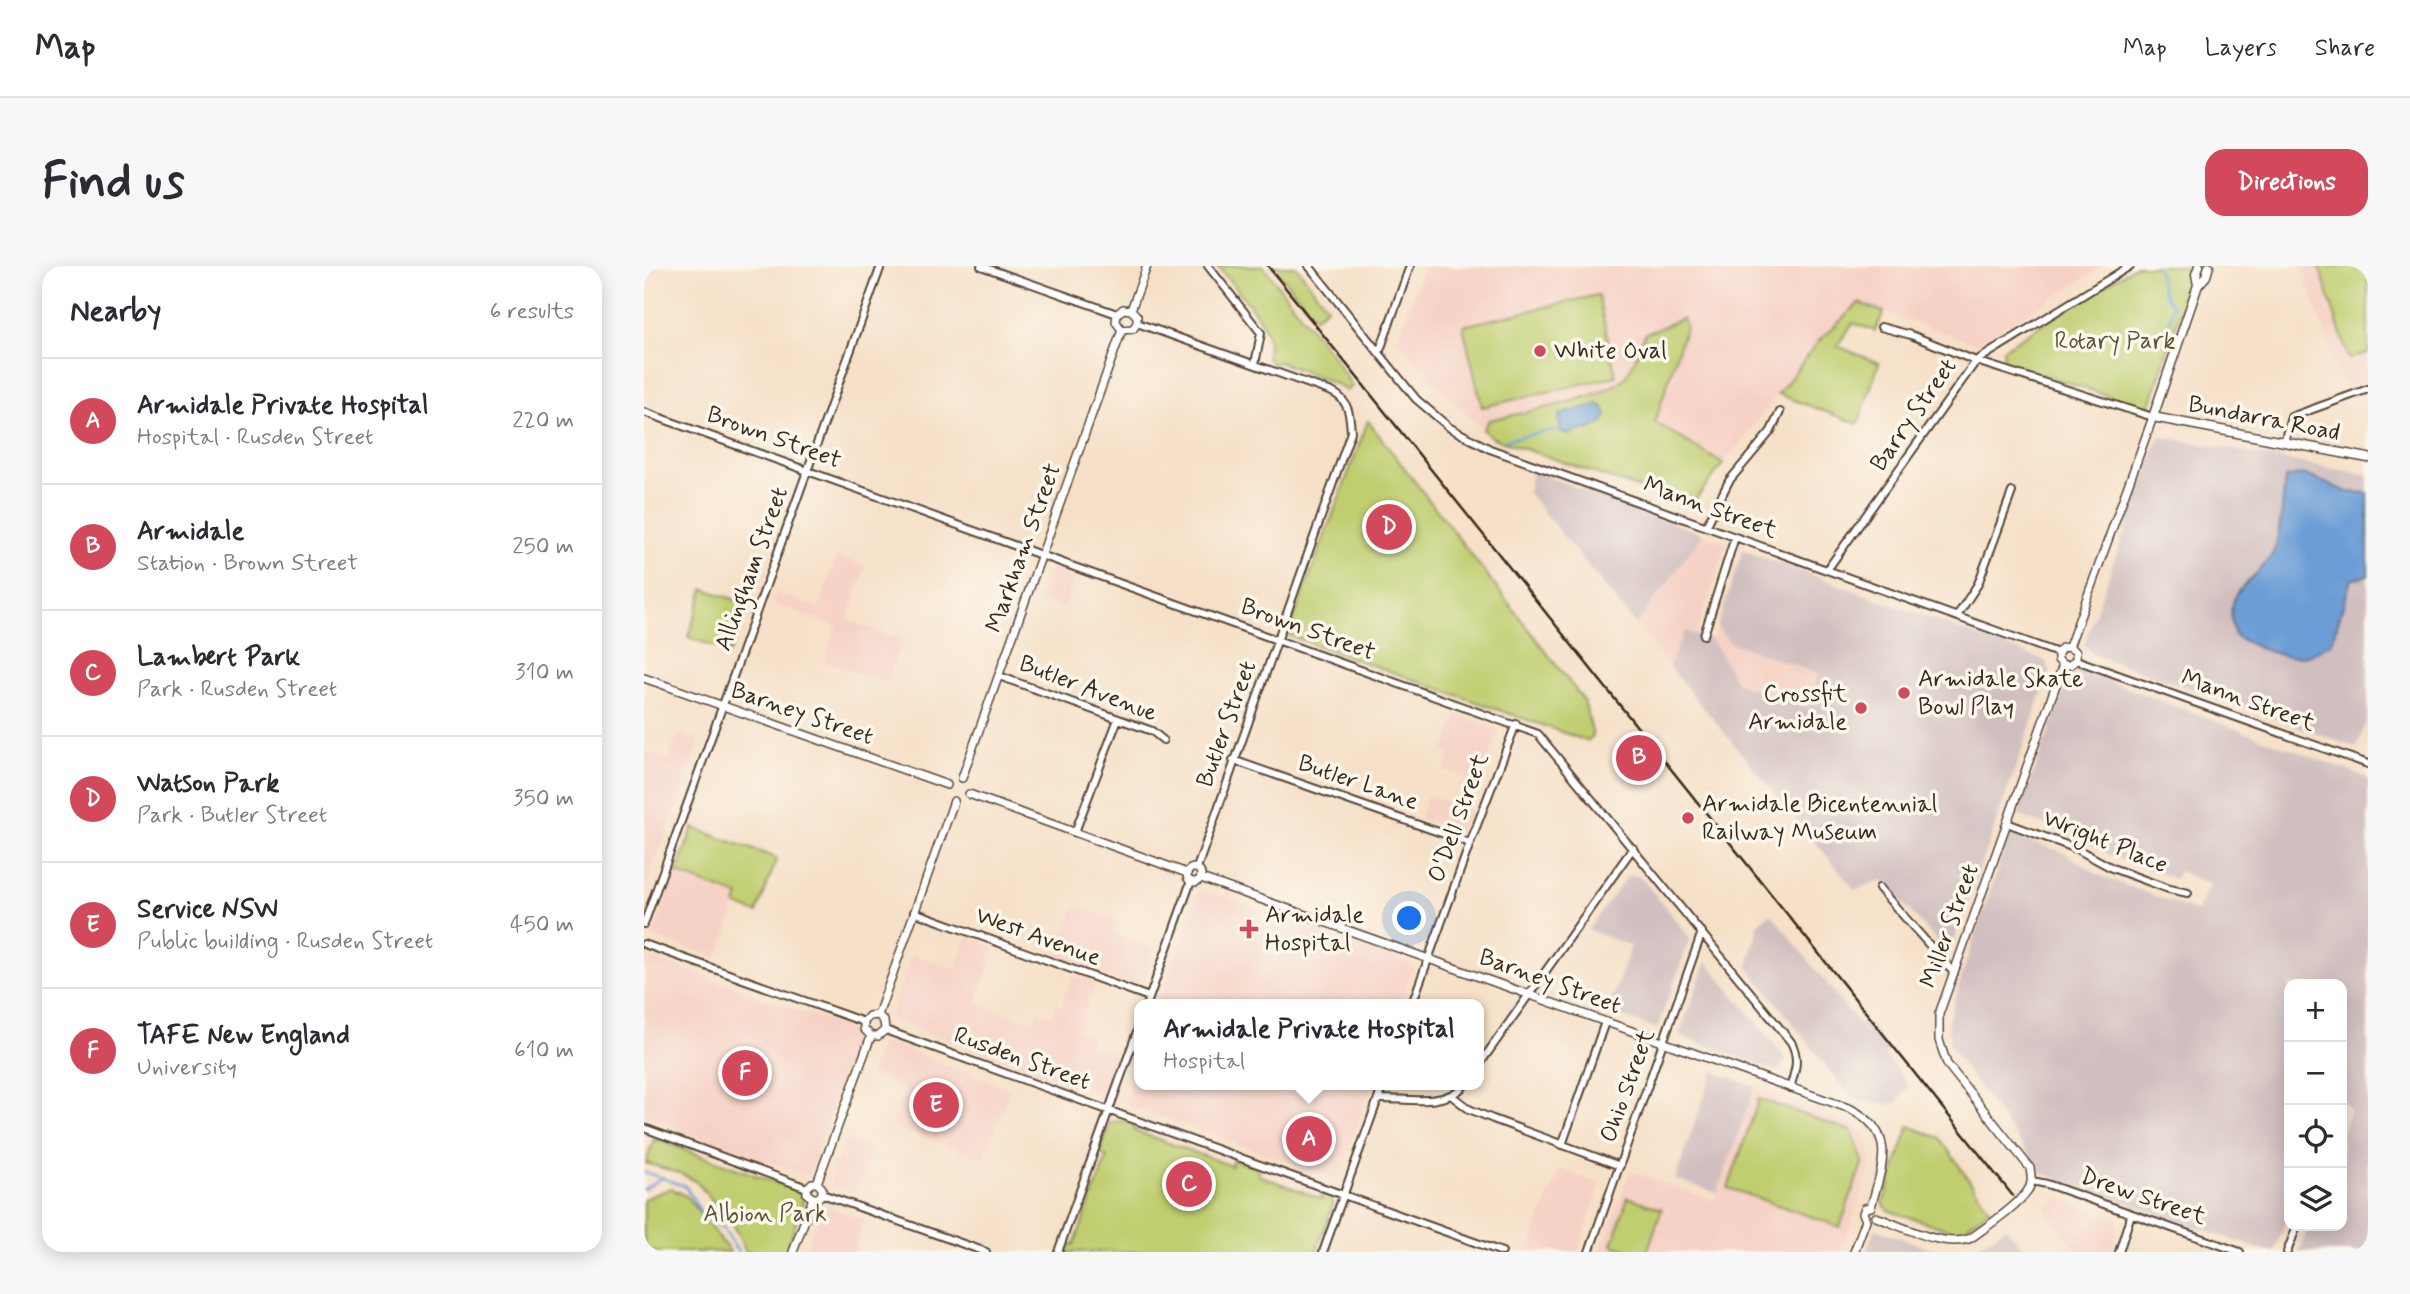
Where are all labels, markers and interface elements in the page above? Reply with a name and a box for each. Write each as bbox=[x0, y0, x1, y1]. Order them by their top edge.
text: Map bbox=[35, 26, 95, 70]
text: Map bbox=[2123, 33, 2167, 64]
text: Layers bbox=[2205, 33, 2277, 64]
text: Share bbox=[2315, 33, 2375, 64]
button: Directions bbox=[2205, 149, 2368, 216]
text: Find us bbox=[42, 150, 185, 215]
text: Nearby bbox=[70, 292, 161, 331]
text: 6 results bbox=[490, 297, 574, 327]
park label: Rotary Park bbox=[2054, 326, 2176, 357]
place label: White Oval bbox=[1554, 336, 1667, 367]
marker: White Oval bbox=[1532, 343, 1548, 359]
street label: Barry Street bbox=[1864, 352, 1964, 478]
text: Armidale Private Hospital bbox=[137, 389, 428, 423]
street label: Bundarra Road bbox=[2185, 389, 2343, 449]
street label: Brown Street bbox=[703, 399, 845, 477]
text: A bbox=[85, 406, 101, 436]
text: 220 m bbox=[512, 406, 574, 436]
text: Hospital · Rusden Street bbox=[137, 423, 374, 453]
street label: Markham Street bbox=[979, 459, 1069, 637]
street label: Mann Street bbox=[1639, 469, 1781, 547]
street label: Allingham Street bbox=[708, 483, 799, 656]
pin: D bbox=[1366, 501, 1412, 553]
text: Armidale bbox=[137, 515, 244, 549]
text: B bbox=[86, 532, 100, 562]
text: 250 m bbox=[512, 532, 574, 562]
text: Station · Brown Street bbox=[137, 549, 358, 579]
street label: Brown Street bbox=[1237, 591, 1379, 669]
text: Lambert Park bbox=[137, 641, 300, 675]
street label: Butler Avenue bbox=[1015, 648, 1161, 730]
street label: Butler Street bbox=[1190, 656, 1264, 792]
text: C bbox=[85, 658, 101, 688]
text: 310 m bbox=[515, 658, 574, 688]
street label: Mann Street bbox=[2177, 662, 2319, 740]
place label: Armidale Skate Bowl Play bbox=[1918, 664, 2083, 723]
text: Park · Rusden Street bbox=[137, 675, 337, 705]
street label: Barney Street bbox=[727, 675, 877, 753]
place label: Crossfit Armidale bbox=[1748, 679, 1847, 738]
marker: Armidale Skate Bowl Play bbox=[1896, 685, 1912, 701]
marker: Crossfit Armidale bbox=[1853, 700, 1869, 716]
pin: B bbox=[1616, 732, 1662, 784]
street label: Butler Lane bbox=[1294, 748, 1422, 818]
street label: O'Dell Street bbox=[1421, 749, 1497, 887]
text: Watson Park bbox=[137, 767, 279, 801]
text: D bbox=[85, 784, 101, 814]
text: 350 m bbox=[513, 784, 574, 814]
place label: Armidale Bicentennial Railway Museum bbox=[1702, 789, 1938, 848]
text: Park · Butler Street bbox=[137, 801, 327, 831]
street label: Wright Place bbox=[2037, 803, 2172, 883]
marker: Armidale Bicentennial Railway Museum bbox=[1680, 810, 1696, 826]
street label: Miller Street bbox=[1913, 860, 1987, 992]
text: Service NSW bbox=[137, 893, 278, 927]
street label: West Avenue bbox=[971, 900, 1105, 974]
place label: Armidale Hospital bbox=[1265, 900, 1364, 959]
your location bbox=[1392, 901, 1426, 935]
text: E bbox=[86, 910, 100, 940]
text: 450 m bbox=[510, 910, 574, 940]
marker: Armidale Hospital bbox=[1239, 919, 1259, 939]
text: Public building · Rusden Street bbox=[137, 927, 433, 957]
street label: Barney Street bbox=[1475, 942, 1625, 1022]
map controls bbox=[2284, 979, 2347, 1231]
button: + bbox=[2284, 979, 2347, 1042]
popup bbox=[1134, 999, 1484, 1090]
text: Armidale Private Hospital bbox=[1163, 1013, 1455, 1047]
text: TAFE New England bbox=[137, 1019, 350, 1053]
street label: Rusden Street bbox=[950, 1020, 1094, 1098]
street label: Ohio Street bbox=[1593, 1025, 1663, 1147]
text: F bbox=[87, 1036, 99, 1066]
text: 610 m bbox=[514, 1036, 574, 1066]
button: − bbox=[2284, 1042, 2347, 1105]
pin: F bbox=[722, 1047, 768, 1099]
text: Hospital bbox=[1163, 1047, 1245, 1077]
text: University bbox=[137, 1053, 237, 1083]
pin: E bbox=[913, 1079, 959, 1131]
button: locate bbox=[2284, 1105, 2347, 1168]
pin: A bbox=[1286, 1113, 1332, 1165]
pin: C bbox=[1166, 1158, 1212, 1210]
street label: Drew Street bbox=[2076, 1161, 2210, 1233]
button: layers bbox=[2284, 1168, 2347, 1231]
park label: Albion Park bbox=[703, 1199, 827, 1230]

